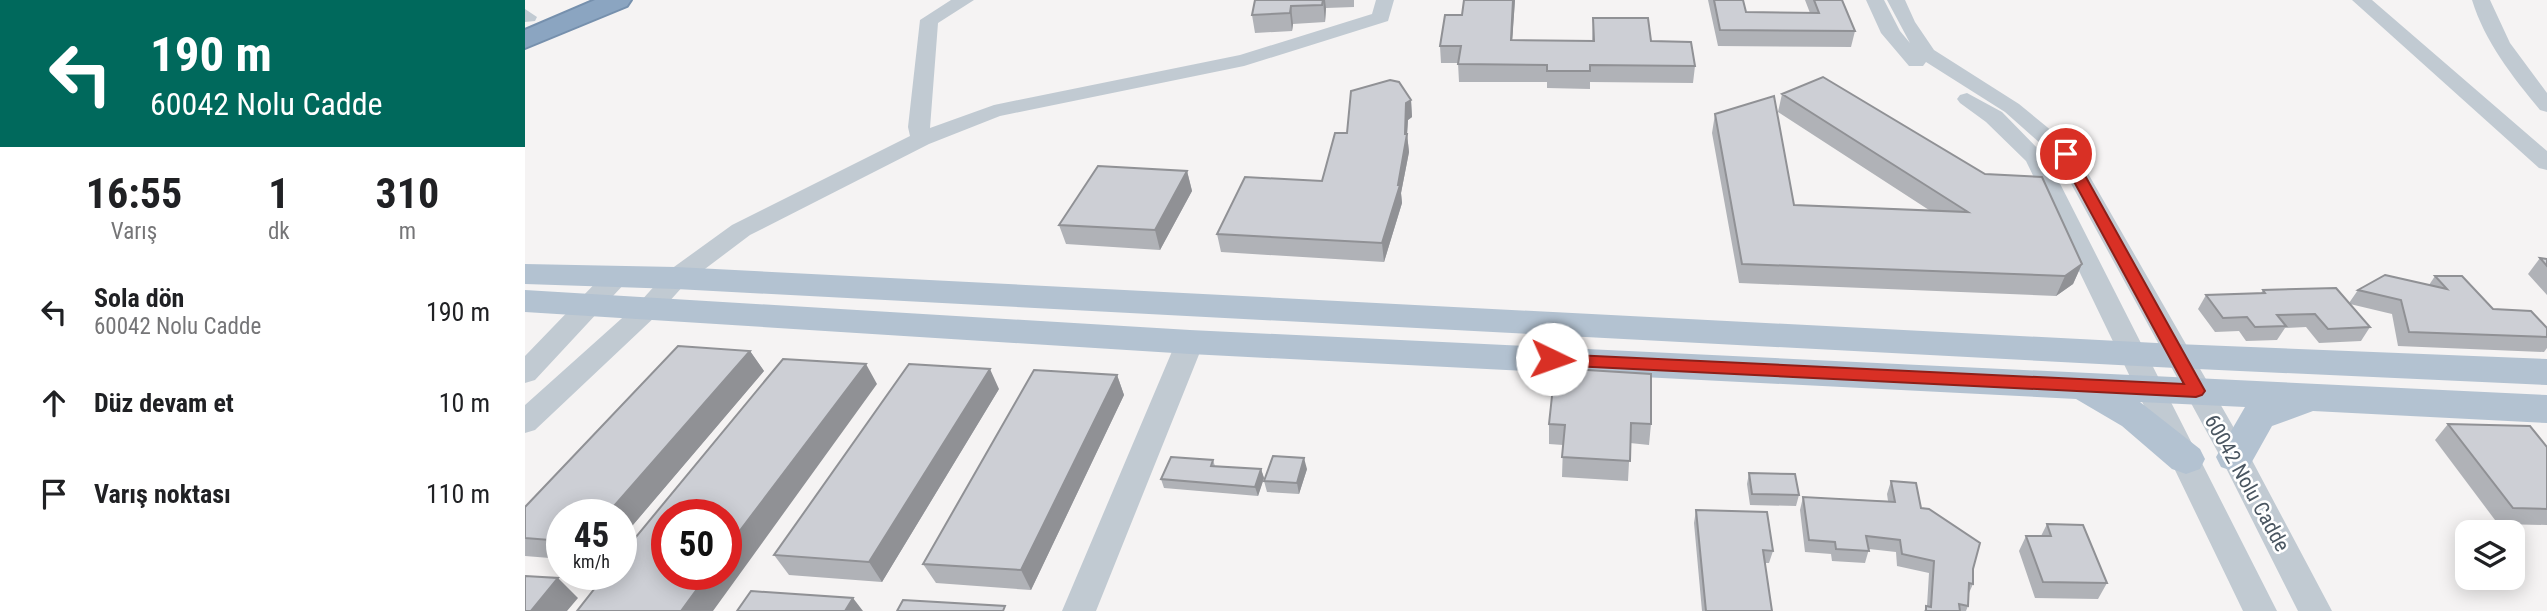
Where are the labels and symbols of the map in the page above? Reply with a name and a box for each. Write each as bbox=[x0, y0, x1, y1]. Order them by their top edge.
pin bbox=[2036, 124, 2096, 184]
position arrow bbox=[1515, 322, 1589, 396]
street label: 60042 Nolu Cadde bbox=[2200, 410, 2295, 556]
speed limit sign: 50 bbox=[651, 499, 742, 590]

